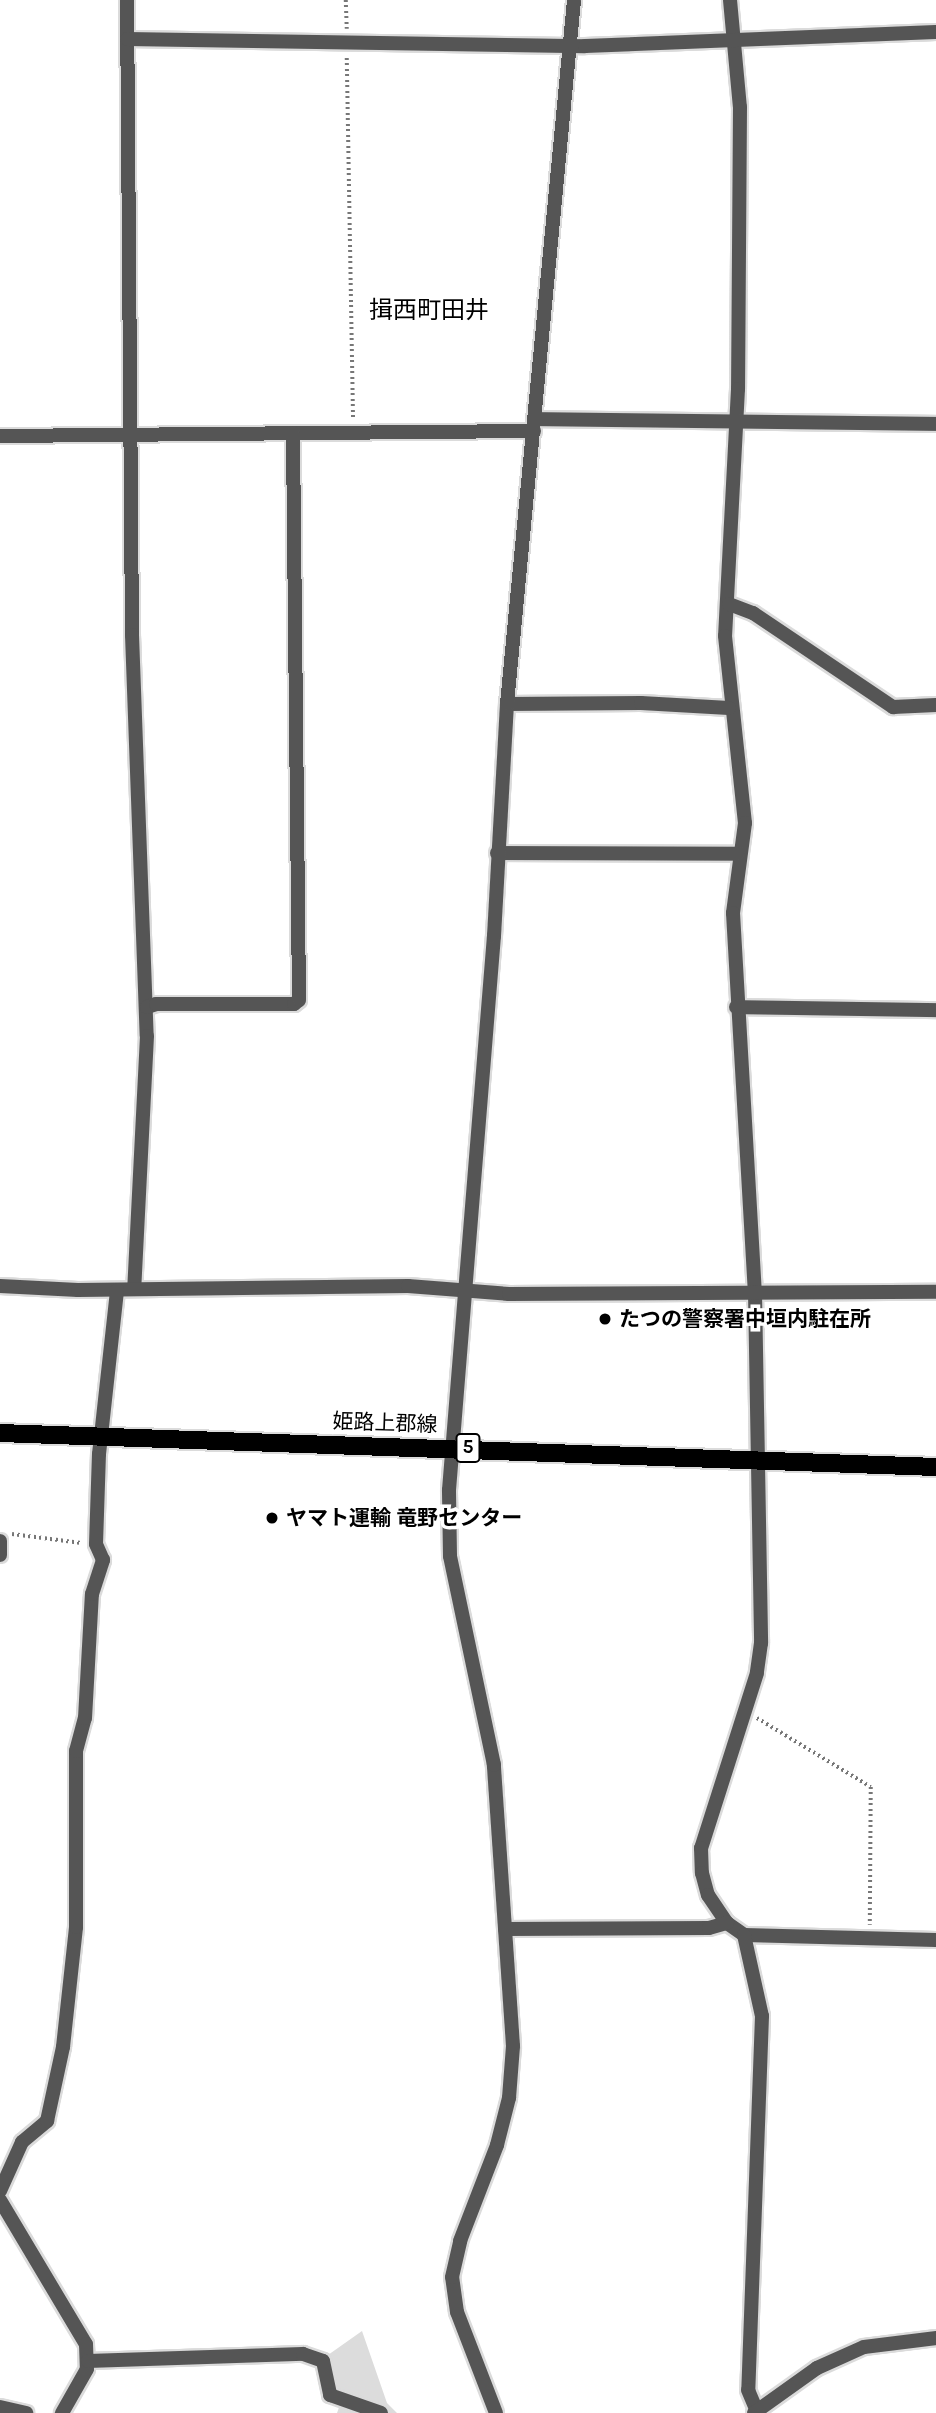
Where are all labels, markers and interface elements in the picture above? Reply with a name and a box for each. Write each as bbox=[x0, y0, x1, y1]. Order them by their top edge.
district label: 揖西町田井 bbox=[369, 297, 489, 325]
place label: たつの警察署中垣内駐在所 bbox=[619, 1306, 871, 1332]
marker: たつの警察署中垣内駐在所 bbox=[597, 1311, 613, 1327]
street label: 姫路上郡線 bbox=[332, 1409, 438, 1437]
road number: 5 bbox=[454, 1432, 482, 1464]
place label: ヤマト運輸 竜野センター bbox=[286, 1505, 522, 1531]
marker: ヤマト運輸 竜野センター bbox=[264, 1510, 280, 1526]

